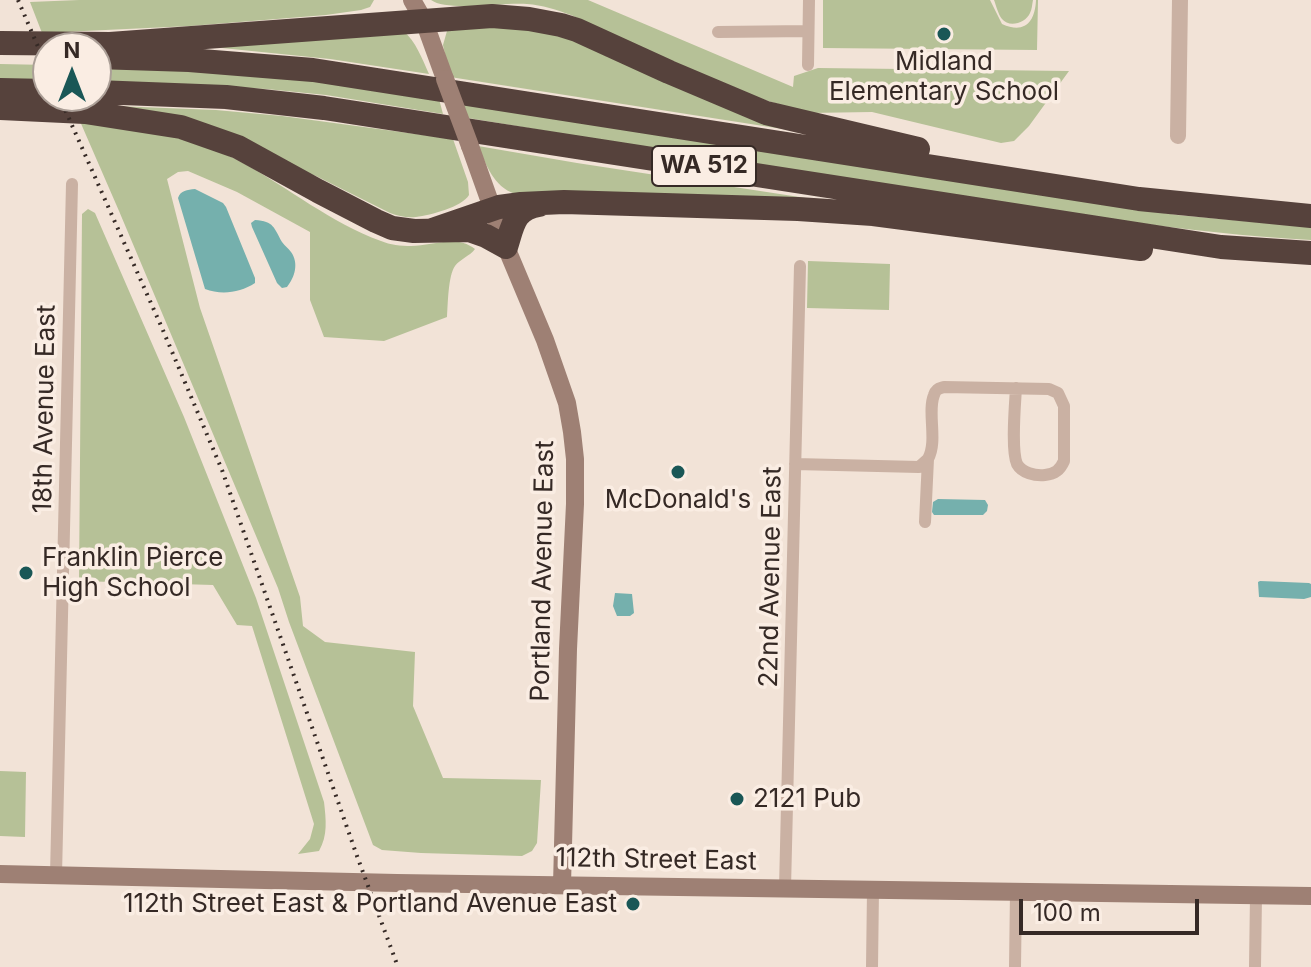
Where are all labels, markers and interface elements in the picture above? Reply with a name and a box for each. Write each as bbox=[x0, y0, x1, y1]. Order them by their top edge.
marker: Midland Elementary School bbox=[935, 25, 953, 43]
north arrow bbox=[32, 32, 112, 112]
text: N bbox=[64, 37, 80, 63]
place label: Midland Elementary School bbox=[829, 46, 1059, 108]
road number: WA 512 bbox=[652, 146, 756, 186]
street label: 18th Avenue East bbox=[28, 304, 62, 514]
street label: Portland Avenue East bbox=[525, 440, 561, 702]
marker: McDonald's bbox=[669, 463, 687, 481]
street label: 22nd Avenue East bbox=[753, 466, 789, 688]
place label: McDonald's bbox=[605, 484, 751, 516]
place label: Franklin Pierce High School bbox=[42, 542, 223, 604]
marker: Franklin Pierce High School bbox=[17, 564, 35, 582]
place label: 2121 Pub bbox=[753, 783, 861, 815]
marker: 2121 Pub bbox=[728, 790, 746, 808]
street label: 112th Street East bbox=[555, 843, 757, 877]
scale bar bbox=[1023, 883, 1203, 933]
place label: 112th Street East & Portland Avenue East bbox=[123, 888, 617, 920]
marker: 112th Street East & Portland Avenue East bbox=[624, 895, 642, 913]
text: 100 m bbox=[1033, 898, 1101, 927]

